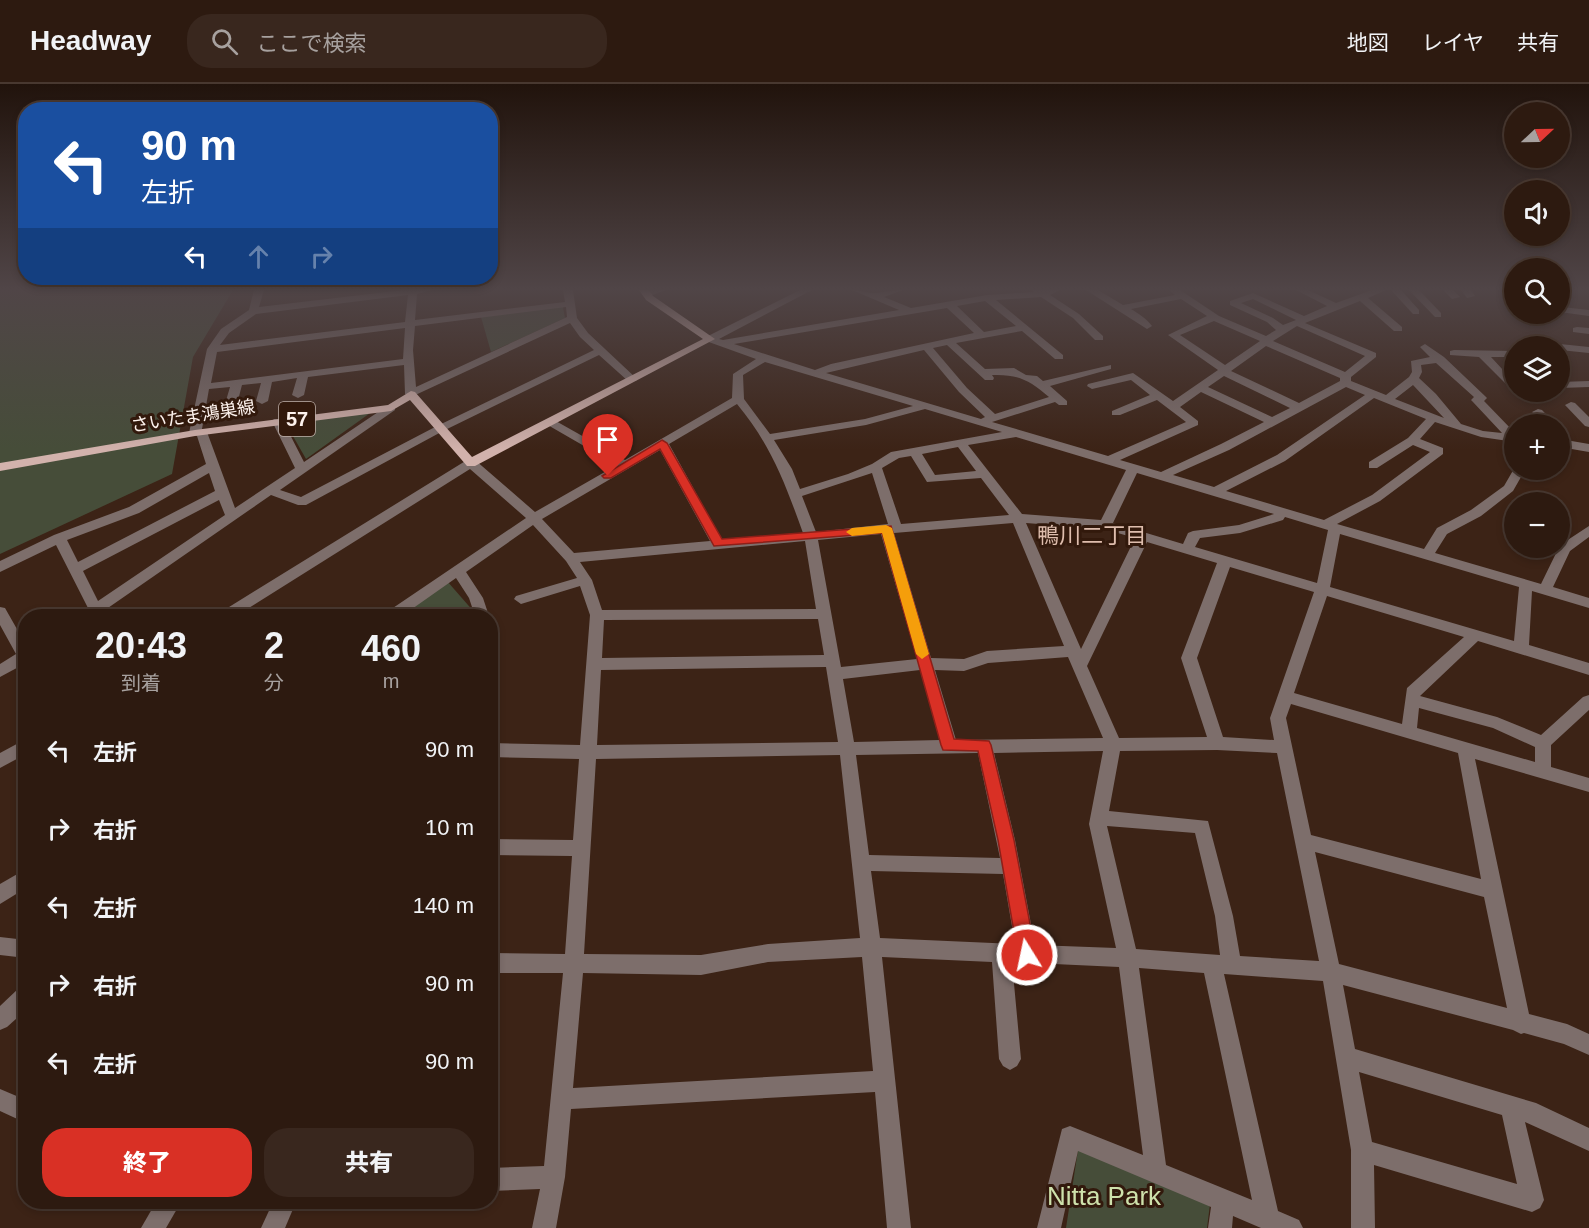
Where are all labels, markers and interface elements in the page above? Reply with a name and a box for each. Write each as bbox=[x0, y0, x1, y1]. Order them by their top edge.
search box bbox=[187, 14, 607, 68]
text: Headway bbox=[30, 25, 151, 56]
icon: search bbox=[208, 25, 241, 58]
text: ここで検索 bbox=[256, 31, 366, 56]
text: 地図 bbox=[1347, 31, 1389, 54]
text: レイヤ bbox=[1422, 31, 1484, 54]
text: 共有 bbox=[1517, 31, 1559, 54]
north arrow bbox=[1504, 102, 1570, 168]
map controls bbox=[1504, 102, 1570, 558]
text: 90 m bbox=[141, 122, 237, 169]
icon: left bbox=[42, 126, 120, 204]
text: 左折 bbox=[141, 178, 195, 208]
button: sound bbox=[1504, 180, 1570, 246]
icon: left bbox=[179, 240, 212, 273]
icon: ahead bbox=[242, 240, 275, 273]
icon: right bbox=[305, 240, 338, 273]
button: search bbox=[1504, 258, 1570, 324]
button: layers bbox=[1504, 336, 1570, 402]
street label: さいたま鴻巣線 bbox=[129, 396, 257, 436]
road number: 57 bbox=[279, 402, 315, 436]
pin bbox=[582, 414, 633, 476]
button: + bbox=[1504, 414, 1570, 480]
icon: arrive bbox=[591, 423, 624, 456]
button: − bbox=[1504, 492, 1570, 558]
district label: 鴨川二丁目 bbox=[1037, 523, 1147, 548]
text: 20:43 bbox=[95, 625, 187, 666]
text: 2 bbox=[264, 625, 284, 666]
text: 460 bbox=[361, 628, 421, 669]
text: m bbox=[383, 670, 399, 692]
text: 到着 bbox=[121, 672, 161, 694]
text: 分 bbox=[264, 672, 284, 694]
icon: left bbox=[42, 734, 75, 767]
text: 90 m bbox=[425, 737, 474, 762]
text: 左折 bbox=[93, 740, 137, 765]
icon: right bbox=[42, 812, 75, 845]
text: 10 m bbox=[425, 815, 474, 840]
text: 右折 bbox=[93, 818, 137, 843]
icon: left bbox=[42, 890, 75, 923]
text: 140 m bbox=[413, 893, 474, 918]
text: 左折 bbox=[93, 896, 137, 921]
position arrow bbox=[995, 923, 1059, 987]
icon: right bbox=[42, 968, 75, 1001]
text: 90 m bbox=[425, 971, 474, 996]
text: 右折 bbox=[93, 974, 137, 999]
icon: left bbox=[42, 1046, 75, 1079]
text: 90 m bbox=[425, 1049, 474, 1074]
text: 左折 bbox=[93, 1052, 137, 1077]
button: 終了 bbox=[42, 1128, 252, 1197]
button: 共有 bbox=[264, 1128, 474, 1197]
park label: Nitta Park bbox=[1047, 1181, 1162, 1211]

